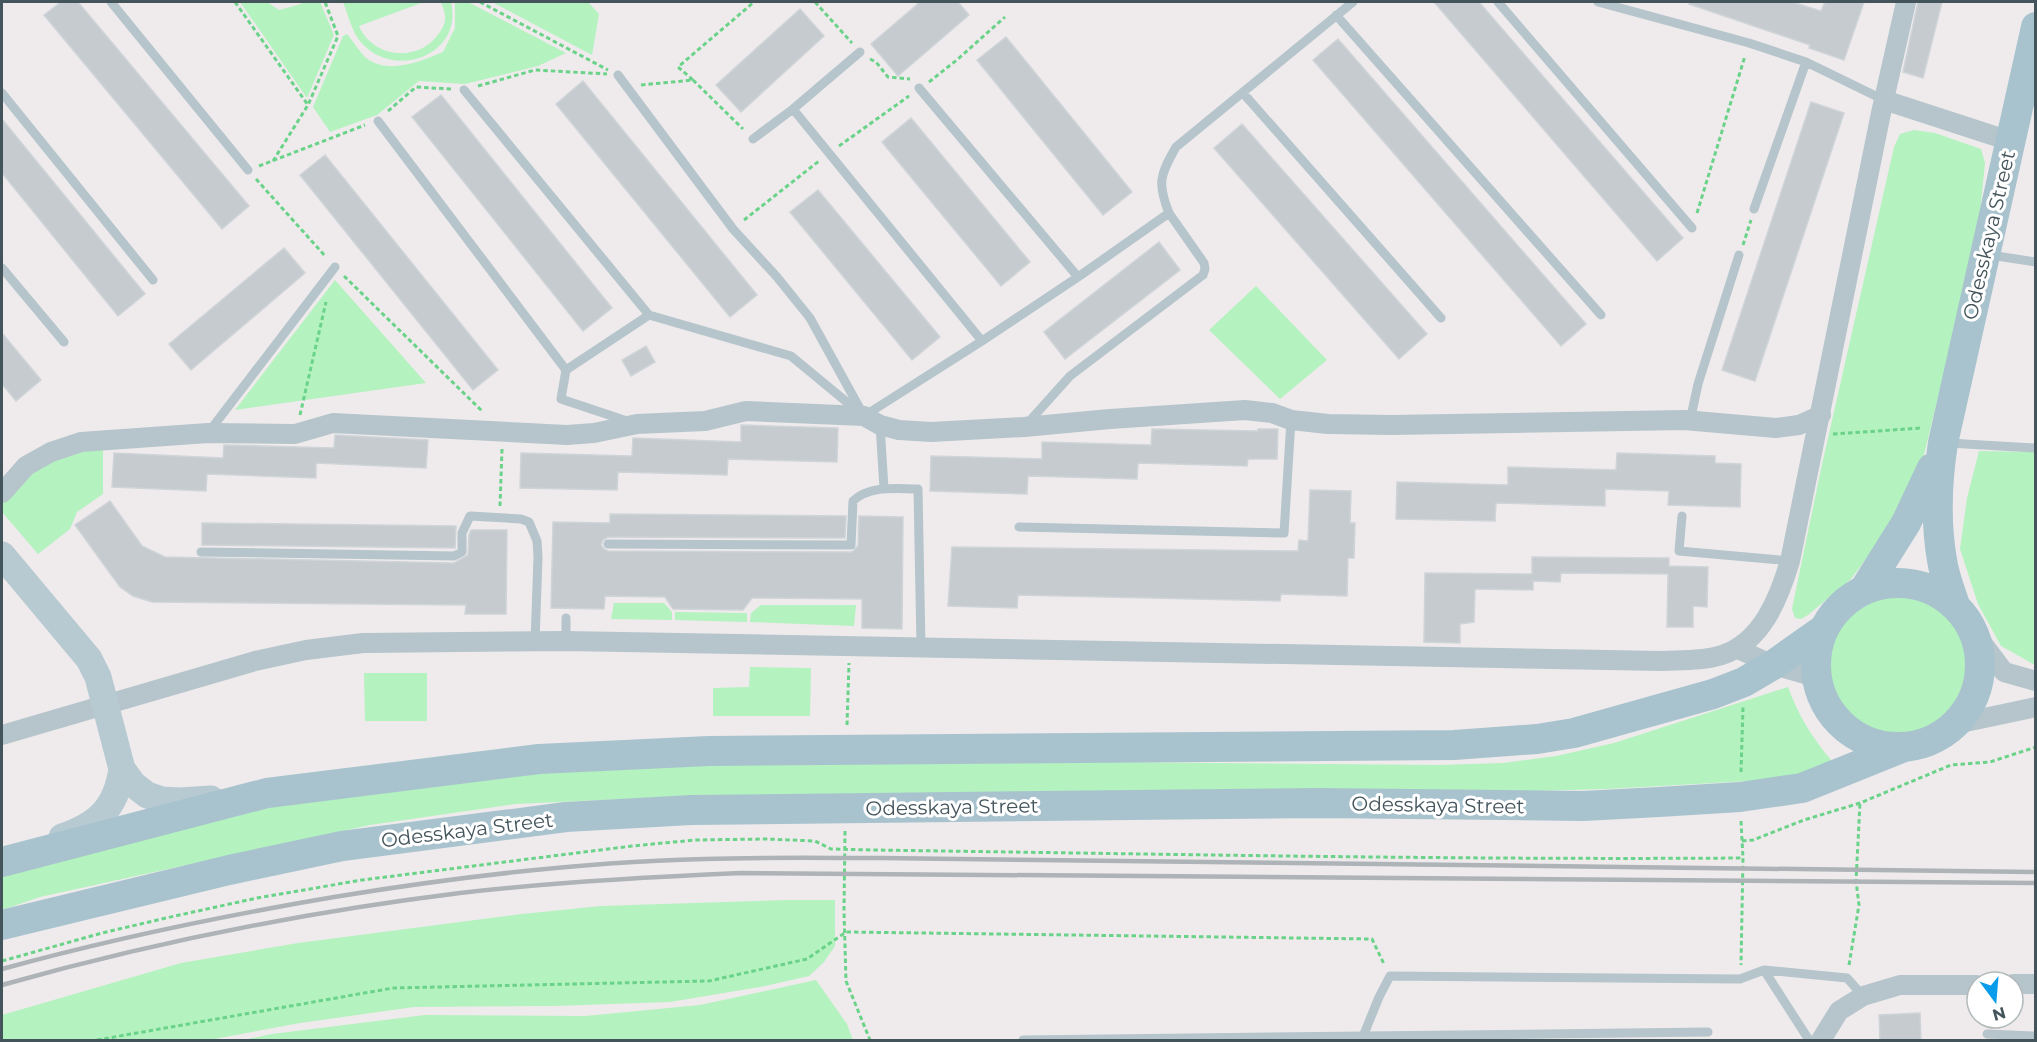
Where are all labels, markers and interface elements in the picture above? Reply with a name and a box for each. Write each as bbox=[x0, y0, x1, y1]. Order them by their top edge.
street label: Odesskaya Street bbox=[1958, 148, 2020, 322]
street label: Odesskaya Street bbox=[1351, 791, 1525, 819]
street label: Odesskaya Street bbox=[865, 793, 1039, 821]
street label: Odesskaya Street bbox=[380, 808, 554, 852]
north arrow bbox=[1965, 970, 2025, 1030]
text: N bbox=[1990, 1003, 2008, 1025]

